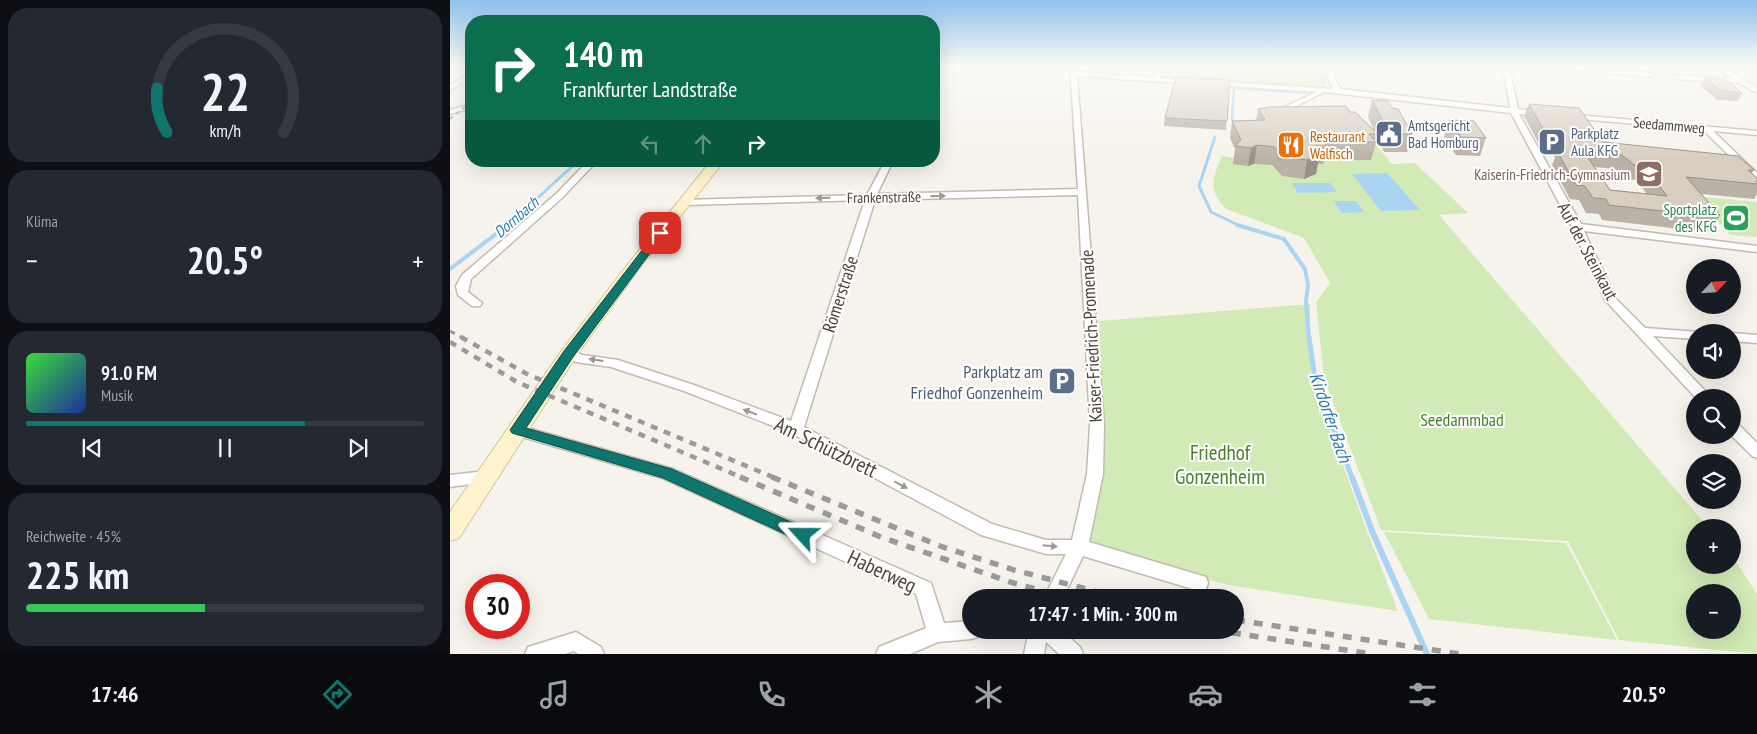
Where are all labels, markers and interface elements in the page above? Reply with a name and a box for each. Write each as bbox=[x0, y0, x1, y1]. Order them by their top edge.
text: 140 m bbox=[563, 31, 644, 77]
icon: right bbox=[480, 35, 545, 100]
text: 22 bbox=[200, 58, 250, 125]
text: Frankfurter Landstraße bbox=[563, 75, 737, 103]
street label: Seedammweg bbox=[1632, 112, 1706, 138]
place label: Amtsgericht Bad Homburg bbox=[1408, 116, 1479, 152]
text: km/h bbox=[209, 119, 241, 142]
public building icon: Amtsgericht Bad Homburg bbox=[1374, 119, 1404, 149]
place label: Parkplatz Aula KFG bbox=[1571, 124, 1619, 160]
place label: Restaurant Walfisch bbox=[1310, 127, 1365, 163]
parking icon: Parkplatz Aula KFG bbox=[1537, 127, 1567, 157]
icon: left bbox=[636, 130, 664, 158]
icon: ahead bbox=[689, 130, 717, 158]
icon: right bbox=[742, 130, 770, 158]
restaurant icon: Restaurant Walfisch bbox=[1276, 130, 1306, 160]
school or university icon: Kaiserin-Friedrich-Gymnasium bbox=[1634, 159, 1664, 189]
place label: Kaiserin-Friedrich-Gymnasium bbox=[1474, 165, 1630, 184]
street label: Frankenstraße bbox=[847, 187, 921, 207]
one-way arrow bbox=[930, 191, 946, 199]
water label: Dornbach bbox=[490, 192, 543, 242]
one-way arrow bbox=[814, 195, 830, 203]
street label: Auf der Steinkaut bbox=[1553, 198, 1623, 304]
place label: Sportplatz des KFG bbox=[1663, 200, 1717, 236]
sports icon: Sportplatz des KFG bbox=[1721, 203, 1751, 233]
text: Klima bbox=[26, 211, 58, 231]
pin bbox=[639, 212, 681, 254]
icon: arrive bbox=[646, 219, 674, 247]
text: 20.5° bbox=[187, 235, 263, 284]
text: − bbox=[26, 242, 38, 279]
text: + bbox=[412, 242, 424, 279]
street label: Kaiser-Friedrich-Promenade bbox=[1075, 249, 1107, 423]
street label: Römerstraße bbox=[817, 253, 863, 335]
north arrow bbox=[1686, 259, 1741, 314]
map controls bbox=[1686, 259, 1741, 639]
button: sound bbox=[1686, 324, 1741, 379]
one-way arrow bbox=[588, 356, 604, 364]
place label: Parkplatz am Friedhof Gonzenheim bbox=[910, 360, 1043, 404]
text: 91.0 FM bbox=[101, 361, 157, 385]
parking icon: Parkplatz am Friedhof Gonzenheim bbox=[1047, 366, 1077, 396]
water label: Kirdorfer Bach bbox=[1304, 369, 1358, 467]
text: Musik bbox=[101, 385, 133, 405]
button: search bbox=[1686, 389, 1741, 444]
one-way arrow bbox=[742, 408, 757, 416]
park label: Seedammbad bbox=[1420, 408, 1504, 431]
street label: Am Schützbrett bbox=[770, 410, 882, 484]
icon: previous bbox=[78, 434, 106, 462]
icon: pause bbox=[211, 434, 239, 462]
icon: next bbox=[344, 434, 372, 462]
park label: Friedhof Gonzenheim bbox=[1175, 439, 1265, 490]
button: layers bbox=[1686, 454, 1741, 509]
one-way arrow bbox=[893, 481, 908, 489]
position arrow bbox=[776, 508, 828, 560]
button: + bbox=[1686, 519, 1741, 574]
text: Reichweite · 45% bbox=[26, 526, 121, 546]
one-way arrow bbox=[1042, 542, 1058, 550]
street label: Haberweg bbox=[843, 543, 921, 599]
text: 225 km bbox=[26, 550, 129, 599]
speed limit sign: 30 bbox=[465, 574, 530, 639]
button: − bbox=[1686, 584, 1741, 639]
text: 17:47 · 1 Min. · 300 m bbox=[1029, 602, 1177, 626]
icon: directions bbox=[320, 677, 355, 712]
icon: music bbox=[537, 677, 572, 712]
icon: phone bbox=[754, 677, 789, 712]
icon: climate bbox=[971, 677, 1006, 712]
icon: car bbox=[1188, 677, 1223, 712]
icon: filters bbox=[1405, 677, 1440, 712]
text: 17:46 bbox=[91, 680, 139, 708]
text: 20.5° bbox=[1622, 680, 1666, 708]

